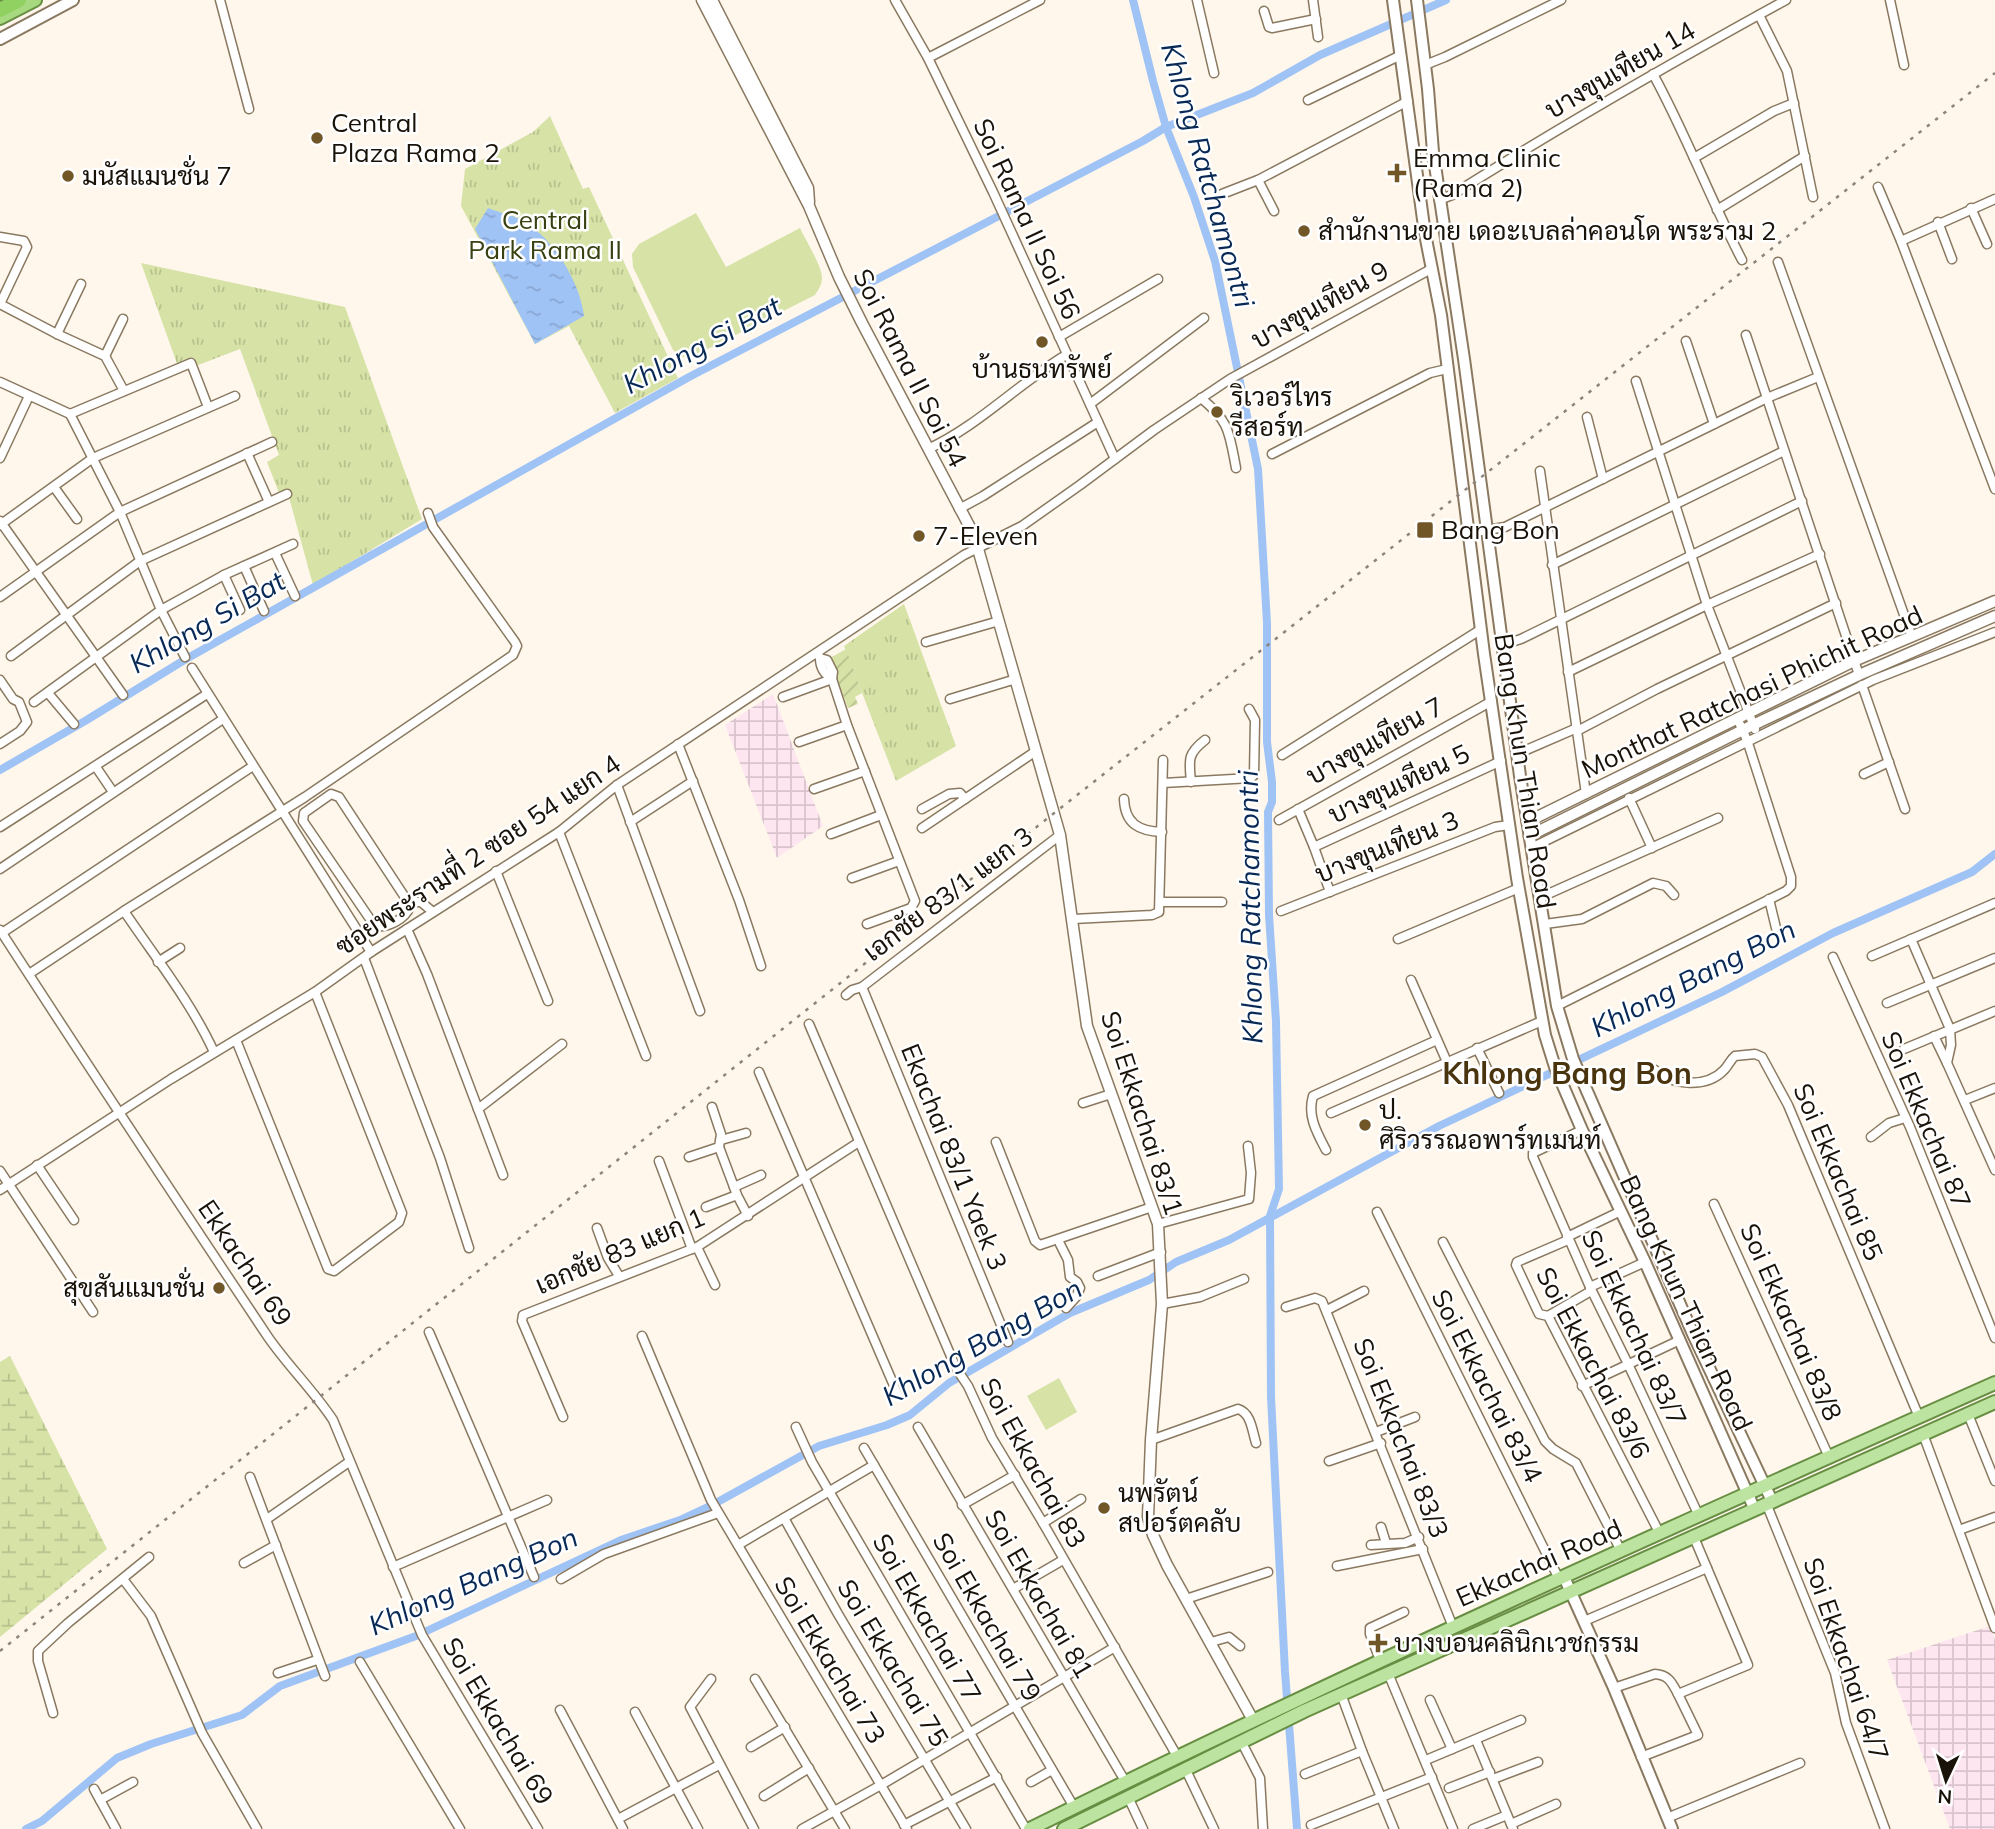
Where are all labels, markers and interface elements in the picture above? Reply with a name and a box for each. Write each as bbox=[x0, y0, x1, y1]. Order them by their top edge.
street label: บางขุนเทียน 14 bbox=[1539, 13, 1702, 128]
water label: Khlong Ratchamontri bbox=[1154, 38, 1263, 312]
place label: Central Plaza Rama 2 bbox=[331, 106, 500, 169]
street label: Soi Rama II Soi 56 bbox=[966, 113, 1089, 325]
marker: Central Plaza Rama 2 bbox=[309, 130, 325, 146]
place label: Emma Clinic (Rama 2) bbox=[1413, 141, 1561, 204]
place label: มนัสแมนชั่น 7 bbox=[82, 155, 232, 192]
marker: Emma Clinic (Rama 2) bbox=[1387, 163, 1407, 183]
marker: มนัสแมนชั่น 7 bbox=[60, 168, 76, 184]
park label: Central Park Rama II bbox=[468, 203, 622, 266]
place label: สำนักงานขาย เดอะเบลล่าคอนโด พระราม 2 bbox=[1318, 214, 1776, 247]
marker: สำนักงานขาย เดอะเบลล่าคอนโด พระราม 2 bbox=[1296, 223, 1312, 239]
street label: บางขุนเทียน 9 bbox=[1245, 253, 1395, 358]
street label: Soi Rama II Soi 54 bbox=[846, 263, 975, 472]
water label: Khlong Si Bat bbox=[617, 288, 788, 401]
marker: บ้านธนทรัพย์ bbox=[1034, 334, 1050, 350]
place label: บ้านธนทรัพย์ bbox=[972, 352, 1112, 385]
place label: ริเวอร์ไทร รีสอร์ท bbox=[1230, 380, 1333, 443]
marker: ริเวอร์ไทร รีสอร์ท bbox=[1209, 404, 1225, 420]
place label: Bang Bon bbox=[1441, 513, 1560, 546]
place label: 7-Eleven bbox=[933, 519, 1038, 552]
marker: Bang Bon bbox=[1415, 520, 1435, 540]
marker: 7-Eleven bbox=[911, 528, 927, 544]
water label: Khlong Si Bat bbox=[122, 562, 292, 680]
street label: Monthat Ratchasi Phichit Road bbox=[1576, 598, 1928, 785]
street label: Bang Khun Thian Road bbox=[1487, 631, 1564, 911]
street label: บางขุนเทียน 7 bbox=[1300, 689, 1450, 794]
street label: บางขุนเทียน 5 bbox=[1323, 736, 1476, 832]
street label: ซอยพระรามที่ 2 ซอย 54 แยก 4 bbox=[326, 743, 627, 962]
water label: Khlong Ratchamontri bbox=[1230, 769, 1269, 1044]
street label: บางขุนเทียน 3 bbox=[1310, 803, 1464, 892]
street label: เอกชัย 83/1 แยก 3 bbox=[856, 819, 1039, 968]
water label: Khlong Bang Bon bbox=[1584, 911, 1801, 1044]
street label: Soi Ekkachai 83/1 bbox=[1094, 1007, 1191, 1219]
street label: Soi Ekkachai 87 bbox=[1874, 1026, 1979, 1213]
street label: Ekachai 83/1 Yaek 3 bbox=[894, 1039, 1015, 1275]
district label: Khlong Bang Bon bbox=[1442, 1054, 1692, 1092]
street label: Soi Ekkachai 85 bbox=[1786, 1078, 1891, 1265]
place label: ป. ศิริวรรณอพาร์ทเมนท์ bbox=[1379, 1093, 1601, 1156]
marker: ป. ศิริวรรณอพาร์ทเมนท์ bbox=[1357, 1117, 1373, 1133]
street label: Bang Khun Thian Road bbox=[1613, 1170, 1760, 1436]
street label: Ekkachai 69 bbox=[191, 1193, 300, 1332]
street label: เอกชัย 83 แยก 1 bbox=[530, 1200, 710, 1301]
street label: Soi Ekkachai 83/8 bbox=[1733, 1218, 1850, 1426]
street label: Soi Ekkachai 83/7 bbox=[1575, 1225, 1694, 1431]
street label: Soi Ekkachai 83/6 bbox=[1529, 1261, 1658, 1464]
place label: สุขสันแมนชั่น bbox=[63, 1267, 205, 1306]
water label: Khlong Bang Bon bbox=[875, 1270, 1088, 1413]
marker: สุขสันแมนชั่น bbox=[211, 1280, 227, 1296]
street label: Soi Ekkachai 83/4 bbox=[1425, 1284, 1550, 1488]
street label: Soi Ekkachai 83/3 bbox=[1346, 1333, 1457, 1542]
street label: Soi Ekkachai 83 bbox=[973, 1372, 1094, 1554]
place label: นพรัตน์ สปอร์ตคลับ bbox=[1118, 1476, 1241, 1539]
marker: นพรัตน์ สปอร์ตคลับ bbox=[1096, 1500, 1112, 1516]
street label: Soi Ekkachai 81 bbox=[978, 1503, 1101, 1684]
street label: Ekkachai Road bbox=[1451, 1511, 1627, 1614]
water label: Khlong Bang Bon bbox=[363, 1519, 583, 1642]
street label: Soi Ekkachai 79 bbox=[926, 1526, 1049, 1707]
street label: Soi Ekkachai 77 bbox=[866, 1527, 989, 1708]
street label: Soi Ekkachai 64/7 bbox=[1796, 1553, 1897, 1765]
street label: Soi Ekkachai 73 bbox=[768, 1570, 893, 1749]
street label: Soi Ekkachai 75 bbox=[831, 1573, 956, 1752]
place label: บางบอนคลินิกเวชกรรม bbox=[1394, 1626, 1639, 1659]
street label: Soi Ekkachai 69 bbox=[436, 1631, 561, 1810]
marker: บางบอนคลินิกเวชกรรม bbox=[1368, 1633, 1388, 1653]
north arrow bbox=[1911, 1745, 1981, 1815]
text: N bbox=[1937, 1784, 1953, 1809]

